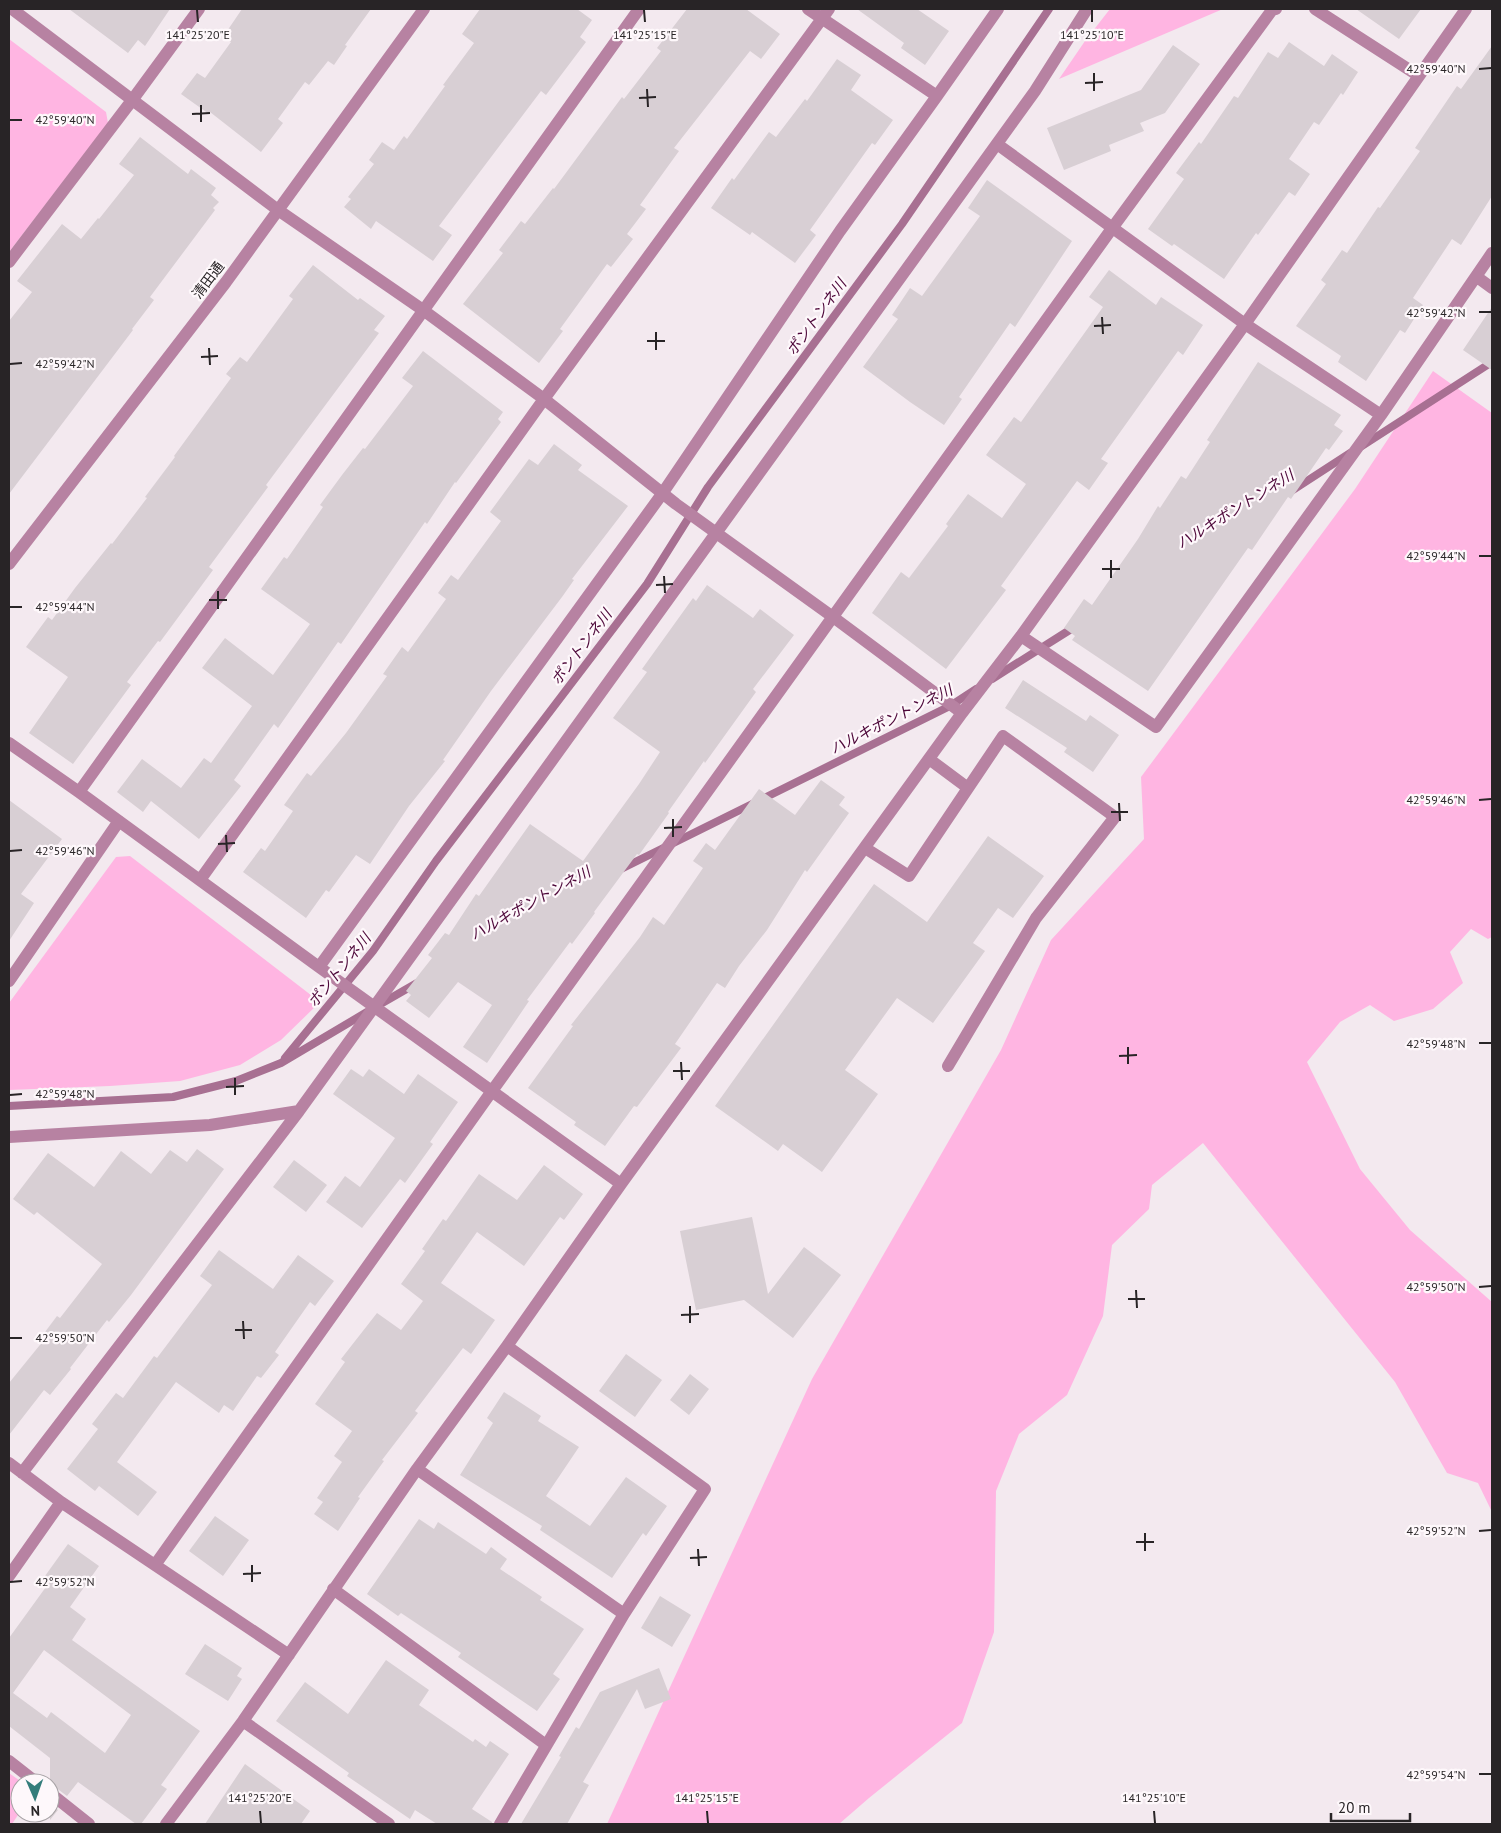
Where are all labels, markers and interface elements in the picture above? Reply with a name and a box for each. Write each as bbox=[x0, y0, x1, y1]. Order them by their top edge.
text: 141°25'20"E bbox=[166, 27, 230, 42]
text: 141°25'15"E bbox=[613, 27, 677, 42]
text: 141°25'10"E bbox=[1060, 27, 1124, 42]
text: 42°59'40"N bbox=[1406, 61, 1466, 76]
text: 42°59'40"N bbox=[35, 112, 95, 127]
street label: 清田通 bbox=[188, 258, 228, 302]
water label: ポントンネ川 bbox=[782, 274, 851, 359]
text: 42°59'42"N bbox=[1406, 305, 1466, 320]
text: 42°59'42"N bbox=[35, 356, 95, 371]
water label: ハルキポントンネ川 bbox=[1173, 464, 1299, 553]
text: 42°59'44"N bbox=[1406, 548, 1466, 563]
text: 42°59'44"N bbox=[35, 599, 95, 614]
water label: ポントンネ川 bbox=[546, 604, 617, 689]
water label: ハルキポントンネ川 bbox=[827, 679, 957, 758]
text: 42°59'46"N bbox=[1406, 792, 1466, 807]
text: 42°59'46"N bbox=[35, 843, 95, 858]
water label: ハルキポントンネ川 bbox=[466, 861, 595, 944]
water label: ポントンネ川 bbox=[303, 928, 376, 1011]
text: 42°59'48"N bbox=[1406, 1036, 1466, 1051]
text: 42°59'48"N bbox=[35, 1086, 95, 1101]
text: 42°59'50"N bbox=[1406, 1279, 1466, 1294]
text: 42°59'50"N bbox=[35, 1330, 95, 1345]
text: 42°59'52"N bbox=[1406, 1523, 1466, 1538]
text: 42°59'52"N bbox=[35, 1574, 95, 1589]
text: 42°59'54"N bbox=[1406, 1767, 1466, 1782]
north arrow bbox=[10, 1773, 60, 1823]
text: 141°25'20"E bbox=[228, 1790, 292, 1805]
text: 141°25'15"E bbox=[675, 1790, 739, 1805]
text: 141°25'10"E bbox=[1122, 1790, 1186, 1805]
scale bar bbox=[1331, 1790, 1410, 1822]
text: 20 m bbox=[1338, 1798, 1371, 1817]
text: N bbox=[31, 1802, 40, 1820]

